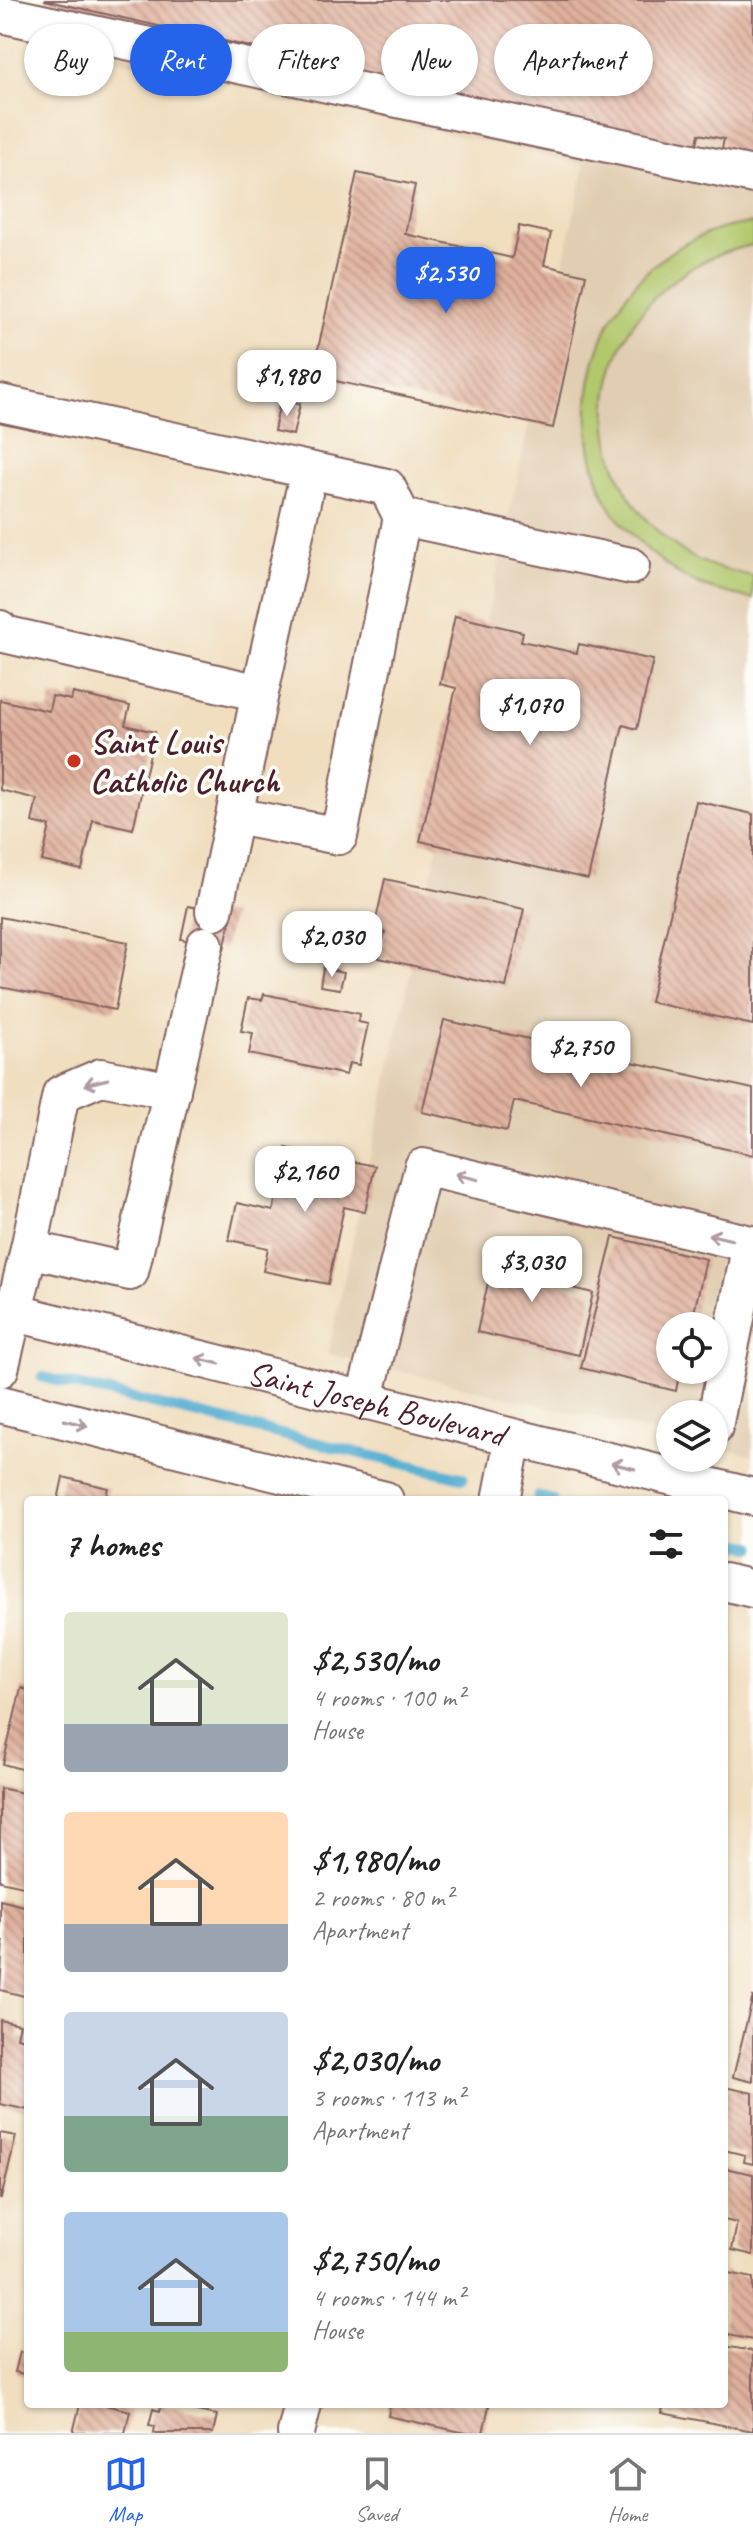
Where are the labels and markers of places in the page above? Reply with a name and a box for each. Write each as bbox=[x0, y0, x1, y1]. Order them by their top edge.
pin: $2,530 bbox=[381, 247, 511, 315]
pin: $1,980 bbox=[222, 350, 352, 418]
pin: $1,070 bbox=[465, 679, 595, 747]
place label: Saint Louis Catholic Church bbox=[90, 720, 280, 802]
marker: Saint Louis Catholic Church bbox=[65, 752, 83, 770]
pin: $2,030 bbox=[267, 911, 397, 979]
pin: $2,750 bbox=[516, 1021, 646, 1089]
pin: $2,160 bbox=[240, 1146, 370, 1214]
pin: $3,030 bbox=[467, 1236, 597, 1304]

